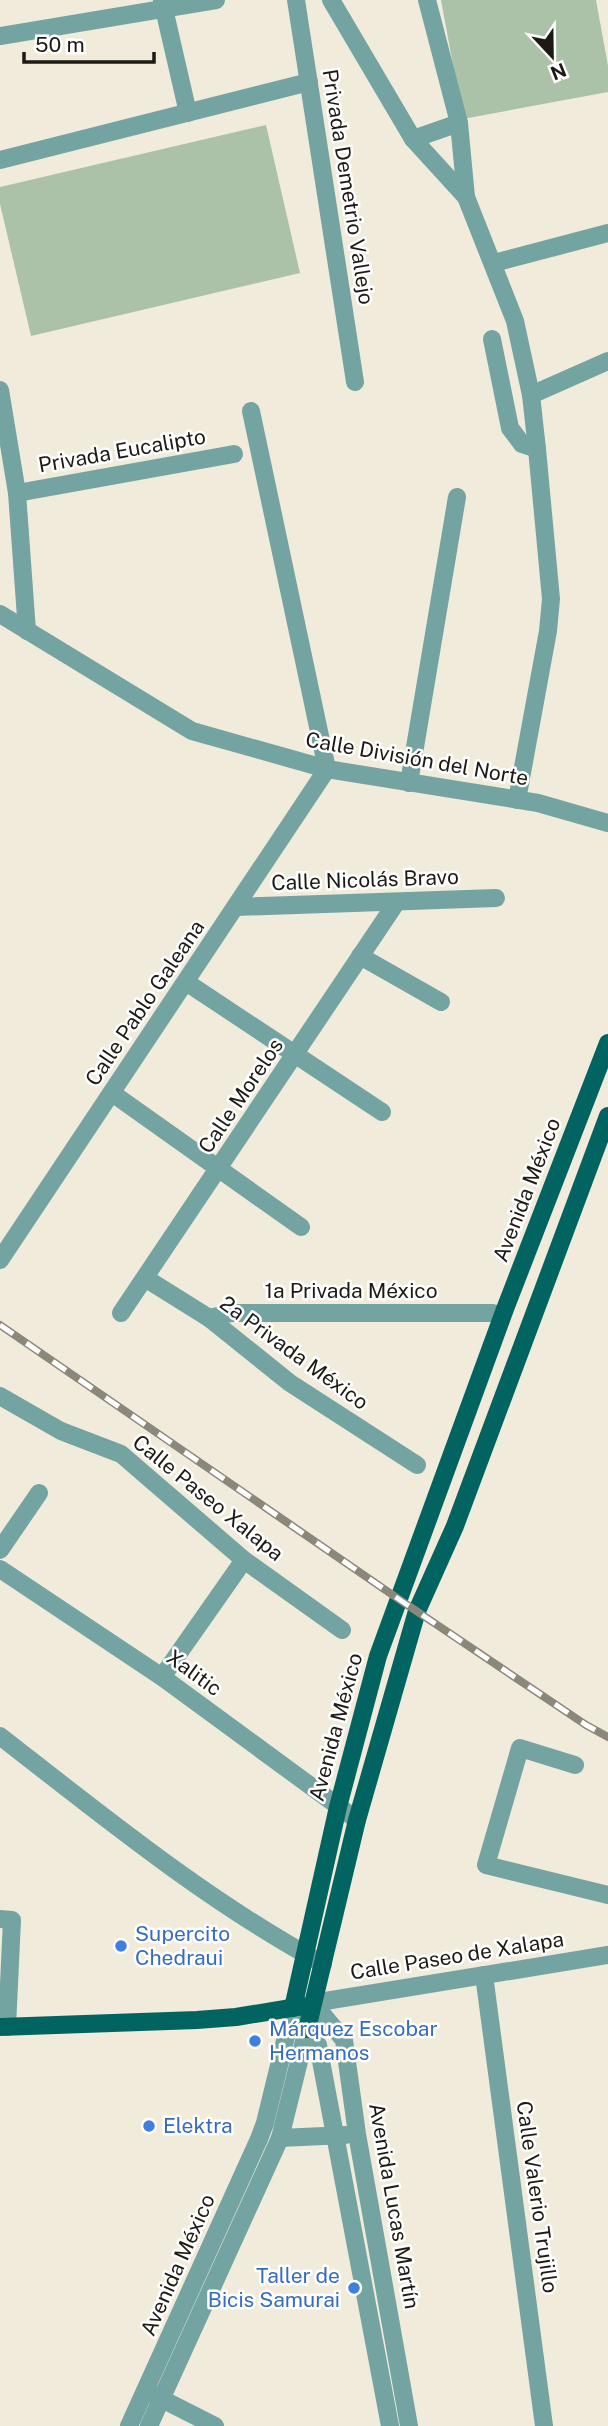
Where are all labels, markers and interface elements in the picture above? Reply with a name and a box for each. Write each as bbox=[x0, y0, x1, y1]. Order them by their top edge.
scale bar bbox=[24, 21, 154, 65]
north arrow bbox=[517, 21, 587, 91]
text: 50 m bbox=[35, 32, 85, 57]
text: N bbox=[547, 59, 569, 85]
street label: Privada Demetrio Vallejo bbox=[318, 67, 379, 306]
street label: Privada Eucalipto bbox=[36, 423, 207, 478]
street label: Calle División del Norte bbox=[304, 727, 531, 790]
street label: Calle Nicolás Bravo bbox=[271, 864, 459, 895]
street label: Calle Pablo Galeana bbox=[80, 915, 209, 1090]
street label: Calle Morelos bbox=[193, 1034, 288, 1158]
street label: Avenida México bbox=[488, 1114, 566, 1265]
street label: 1a Privada México bbox=[264, 1278, 438, 1303]
street label: 2a Privada México bbox=[215, 1290, 373, 1415]
street label: Calle Paseo Xalapa bbox=[128, 1429, 289, 1566]
street label: Xalitic bbox=[162, 1644, 227, 1701]
street label: Avenida México bbox=[304, 1650, 367, 1804]
place label: Supercito Chedraui bbox=[135, 1921, 230, 1970]
street label: Calle Paseo de Xalapa bbox=[348, 1926, 565, 1985]
marker: Supercito Chedraui bbox=[113, 1938, 129, 1954]
place label: Márquez Escobar Hermanos bbox=[269, 2016, 438, 2065]
marker: Márquez Escobar Hermanos bbox=[247, 2033, 263, 2049]
street label: Calle Valerio Trujillo bbox=[512, 2099, 563, 2295]
street label: Avenida Lucas Martín bbox=[364, 2101, 425, 2311]
place label: Elektra bbox=[163, 2113, 233, 2138]
marker: Elektra bbox=[141, 2118, 157, 2134]
street label: Avenida México bbox=[135, 2190, 220, 2339]
place label: Taller de Bicis Samurai bbox=[208, 2263, 340, 2312]
marker: Taller de Bicis Samurai bbox=[346, 2280, 362, 2296]

